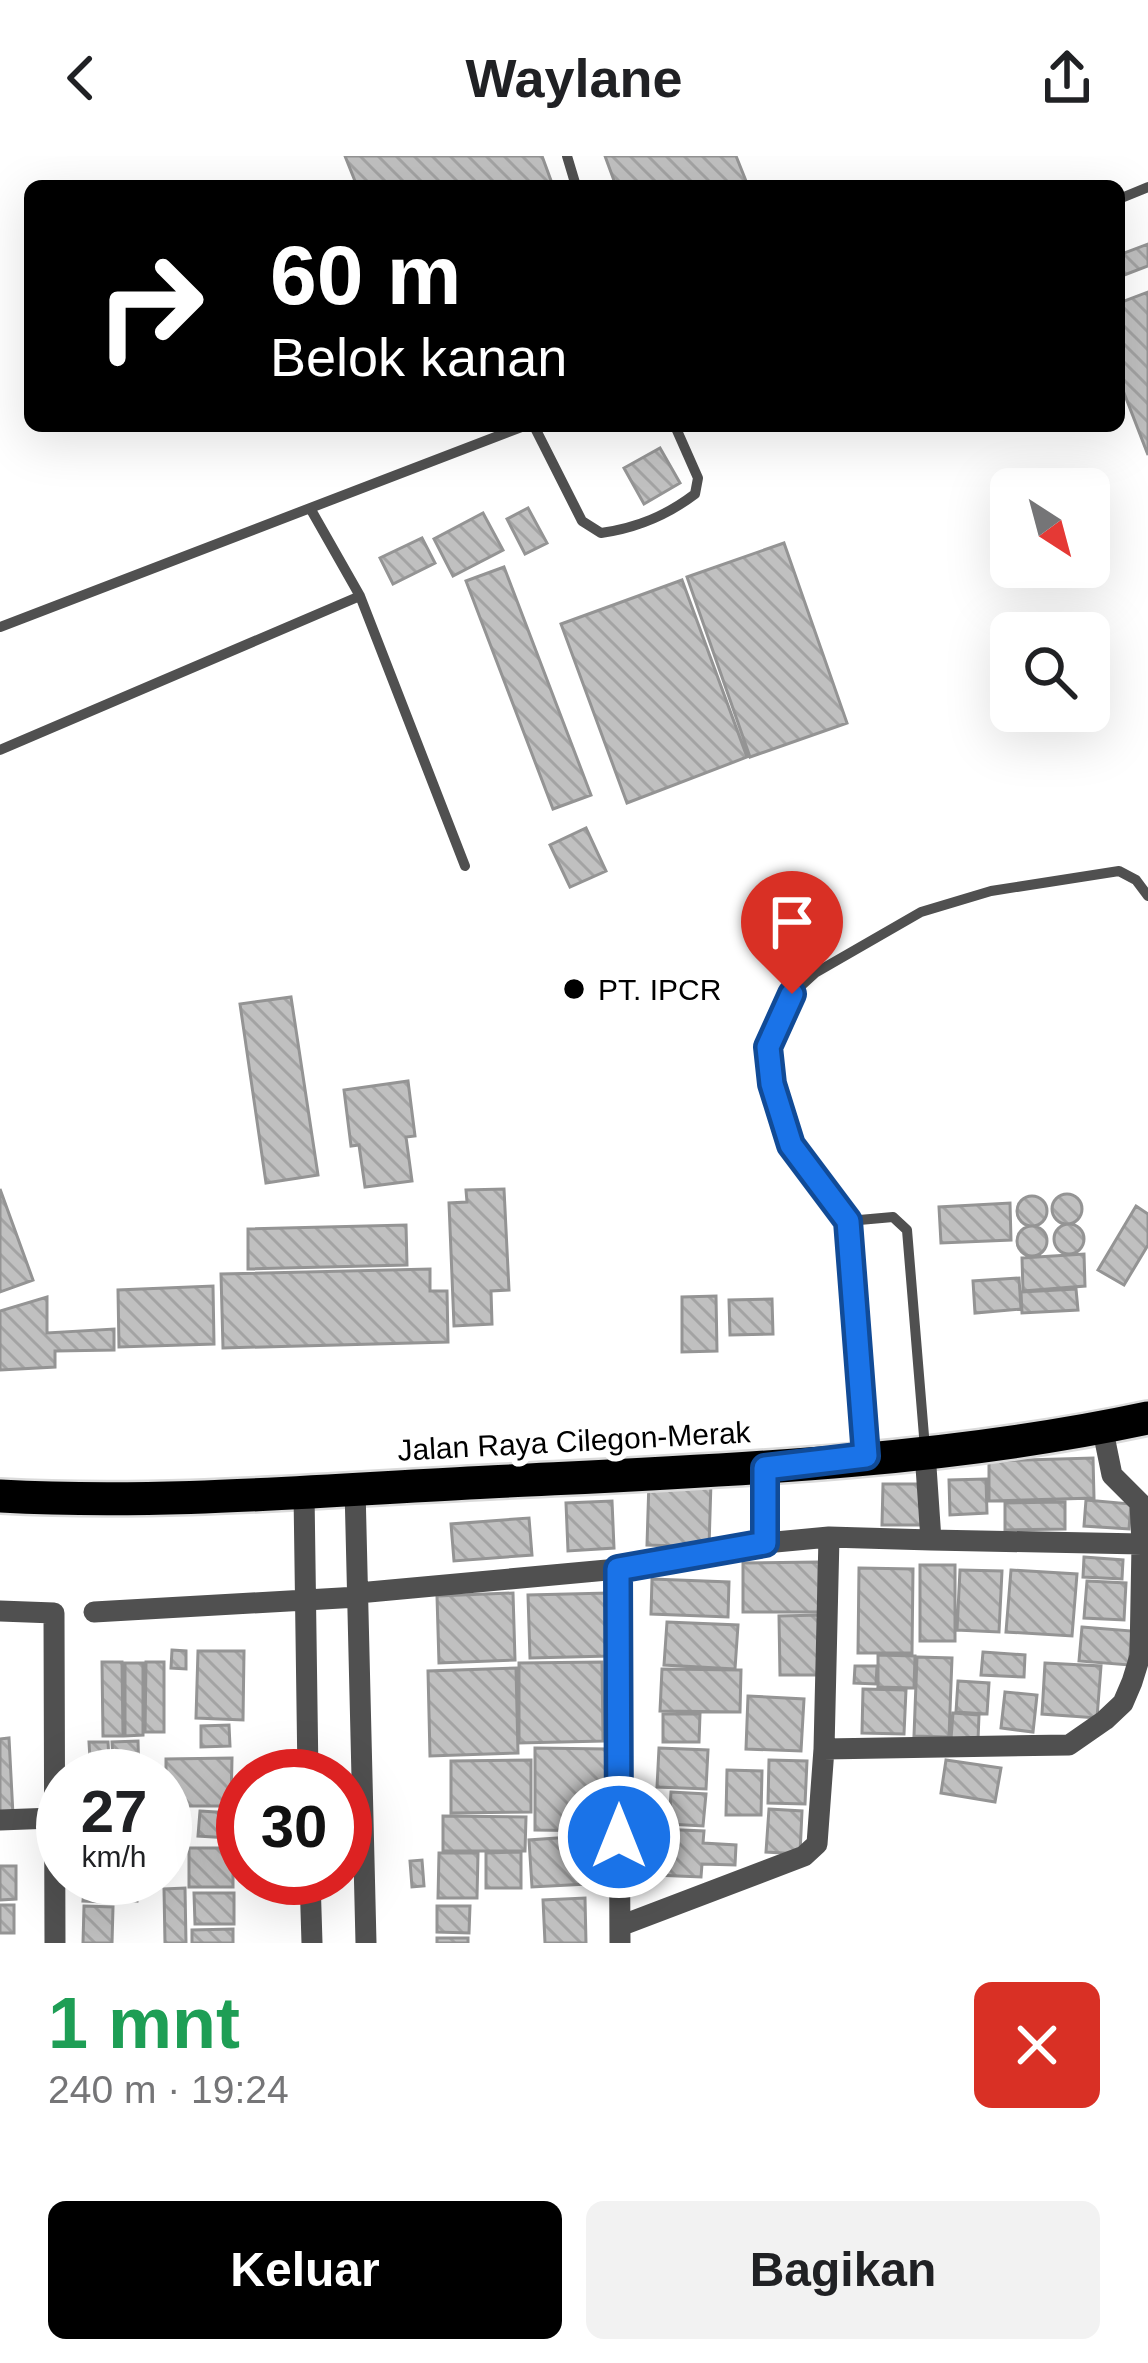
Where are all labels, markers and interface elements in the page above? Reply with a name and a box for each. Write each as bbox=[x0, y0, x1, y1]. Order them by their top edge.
icon: back bbox=[48, 45, 114, 111]
icon: share bbox=[1034, 45, 1100, 111]
text: Waylane bbox=[465, 48, 683, 108]
icon: right bbox=[72, 228, 228, 384]
text: 60 m bbox=[270, 228, 461, 322]
text: Belok kanan bbox=[270, 327, 567, 387]
north arrow bbox=[990, 468, 1110, 588]
map controls bbox=[990, 468, 1110, 732]
button: search bbox=[990, 612, 1110, 732]
pin bbox=[741, 871, 843, 994]
icon: arrive bbox=[759, 889, 825, 955]
place label: PT. IPCR bbox=[598, 973, 721, 1006]
marker: PT. IPCR bbox=[561, 976, 587, 1002]
street label: Jalan Raya Cilegon-Merak bbox=[397, 1415, 752, 1467]
speed limit sign: 30 bbox=[216, 1749, 372, 1905]
position arrow bbox=[556, 1774, 682, 1900]
text: 27 bbox=[81, 1778, 147, 1845]
text: km/h bbox=[81, 1840, 147, 1873]
button: close bbox=[974, 1982, 1100, 2108]
text: 1 mnt bbox=[48, 1983, 240, 2063]
text: 240 m · 19:24 bbox=[48, 2068, 289, 2111]
button: Keluar bbox=[48, 2201, 562, 2339]
button: Bagikan bbox=[586, 2201, 1100, 2339]

